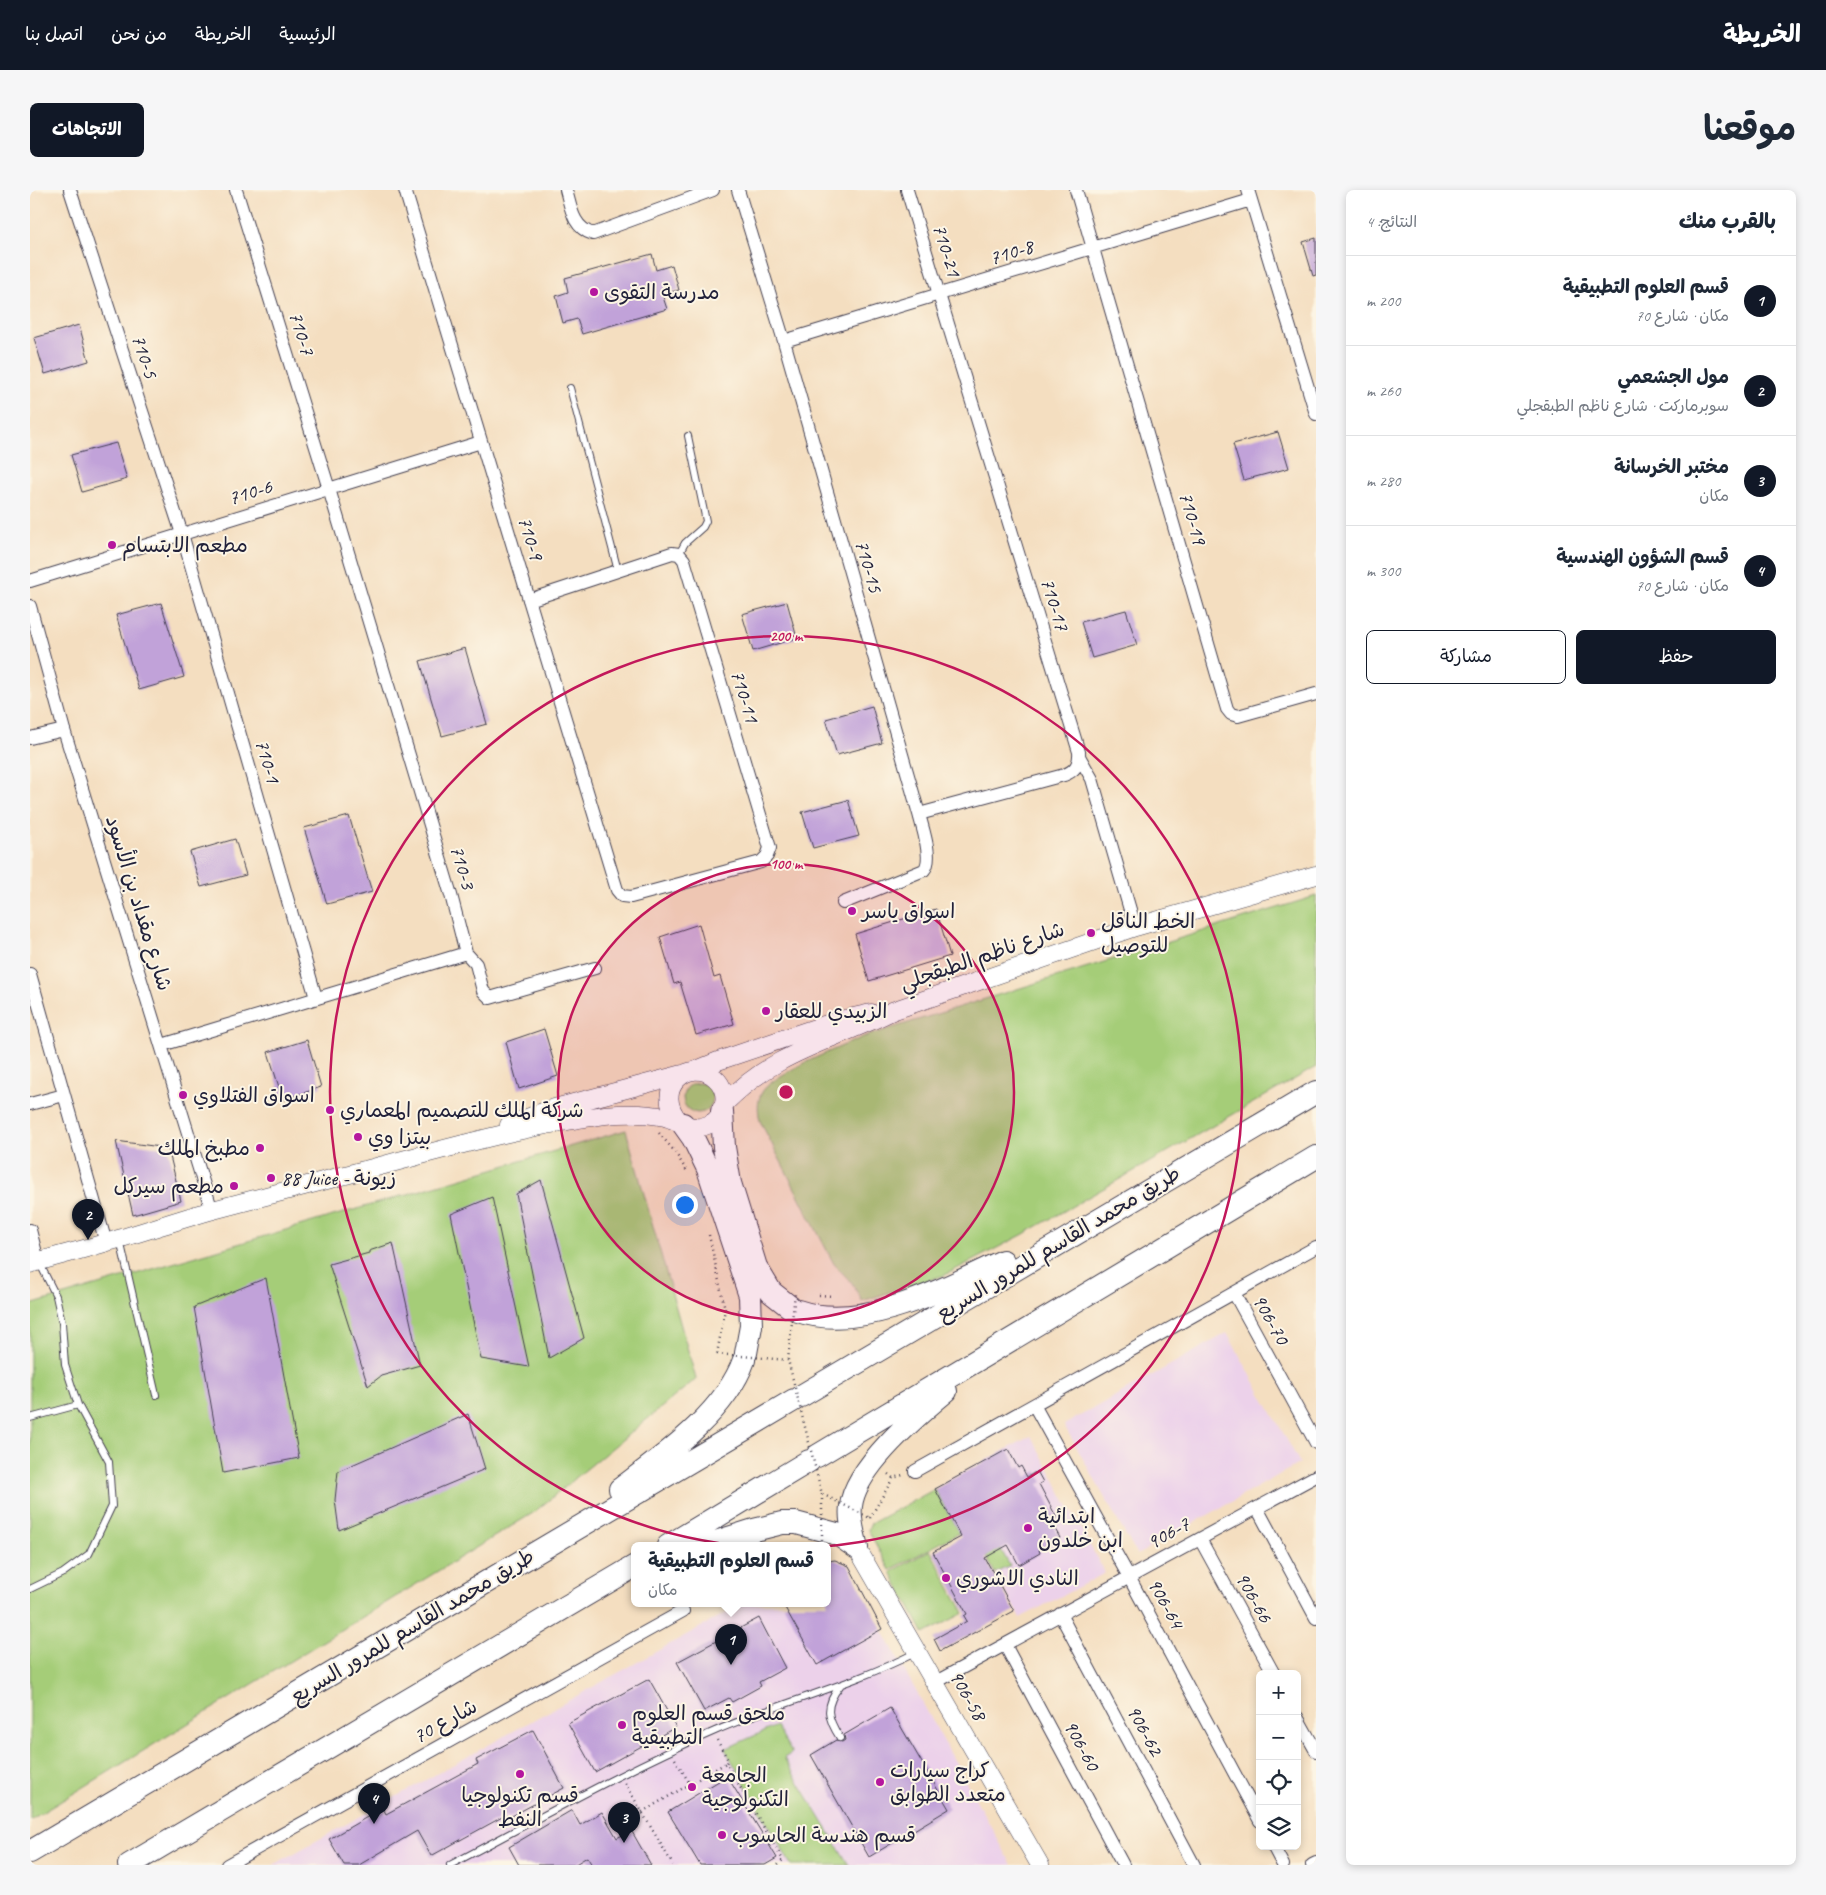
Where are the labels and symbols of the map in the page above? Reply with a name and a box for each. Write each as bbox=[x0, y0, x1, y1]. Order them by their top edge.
street label: 710-21 bbox=[927, 220, 968, 281]
street label: 710-8 bbox=[986, 232, 1039, 271]
place label: مدرسة التقوى bbox=[604, 279, 720, 305]
marker: مدرسة التقوى bbox=[588, 286, 600, 298]
street label: 710-7 bbox=[283, 308, 321, 360]
street label: 710-5 bbox=[126, 331, 165, 383]
street label: 710-6 bbox=[225, 473, 276, 511]
street label: 710-19 bbox=[1173, 488, 1213, 549]
street label: 710-9 bbox=[512, 513, 550, 565]
place label: مطعم الابتسام bbox=[122, 532, 248, 561]
street label: 710-15 bbox=[849, 536, 889, 597]
marker: مطعم الابتسام bbox=[106, 539, 118, 551]
street label: 710-17 bbox=[1035, 574, 1076, 635]
text: 200 m bbox=[770, 627, 804, 646]
street label: 710-11 bbox=[725, 666, 766, 727]
street label: 710-1 bbox=[249, 736, 287, 788]
street label: شارع مقداد بن الأسود bbox=[98, 812, 179, 994]
street label: 710-3 bbox=[444, 842, 482, 894]
text: 100 m bbox=[770, 855, 804, 874]
place label: اسواق ياسر bbox=[860, 898, 955, 924]
marker: اسواق ياسر bbox=[846, 905, 858, 917]
place label: الخط الناقل للتوصيل bbox=[1101, 908, 1195, 958]
street label: شارع ناظم الطبقجلي bbox=[896, 916, 1070, 1002]
marker: الخط الناقل للتوصيل bbox=[1085, 927, 1097, 939]
place label: الزبيدي للعقار bbox=[774, 998, 887, 1026]
marker: الزبيدي للعقار bbox=[760, 1005, 772, 1017]
place label: اسواق الفتلاوي bbox=[193, 1082, 315, 1110]
centre of rings bbox=[777, 1083, 795, 1101]
marker: اسواق الفتلاوي bbox=[177, 1089, 189, 1101]
place label: شركة الملك للتصميم المعماري bbox=[340, 1097, 584, 1126]
marker: شركة الملك للتصميم المعماري bbox=[324, 1104, 336, 1116]
place label: بيتزا وي bbox=[368, 1124, 431, 1152]
marker: بيتزا وي bbox=[352, 1131, 364, 1143]
place label: مطبخ الملك bbox=[158, 1135, 250, 1162]
marker: مطبخ الملك bbox=[254, 1142, 266, 1154]
street label: طريق محمد القاسم للمرور السريع bbox=[931, 1160, 1186, 1329]
place label: 88 Juice - زيونة bbox=[281, 1165, 396, 1191]
marker: 88 Juice - زيونة bbox=[265, 1172, 277, 1184]
place label: مطعم سيركل bbox=[114, 1173, 224, 1202]
marker: مطعم سيركل bbox=[228, 1180, 240, 1192]
your location bbox=[672, 1192, 698, 1218]
pin: 2 bbox=[72, 1199, 104, 1240]
street label: 906-70 bbox=[1247, 1289, 1296, 1350]
place label: ابتدائية ابن خلدون bbox=[1038, 1503, 1123, 1553]
street label: 906-7 bbox=[1142, 1510, 1195, 1555]
marker: ابتدائية ابن خلدون bbox=[1022, 1522, 1034, 1534]
street label: طريق محمد القاسم للمرور السريع bbox=[285, 1543, 540, 1712]
place label: النادي الاشوري bbox=[956, 1565, 1079, 1593]
street label: 906-66 bbox=[1230, 1567, 1279, 1627]
marker: النادي الاشوري bbox=[940, 1572, 952, 1584]
street label: 906-64 bbox=[1142, 1573, 1191, 1635]
pin: 1 bbox=[715, 1624, 747, 1665]
street label: 906-58 bbox=[943, 1665, 994, 1727]
street label: شارع 70 bbox=[408, 1693, 483, 1751]
place label: ملحق قسم العلوم التطبيقية bbox=[632, 1700, 785, 1750]
street label: 906-62 bbox=[1121, 1700, 1170, 1761]
street label: 906-60 bbox=[1058, 1715, 1107, 1776]
marker: ملحق قسم العلوم التطبيقية bbox=[616, 1719, 628, 1731]
place label: كراج سيارات متعدد الطوابق bbox=[890, 1757, 1006, 1808]
place label: الجامعة التكنولوجية bbox=[702, 1762, 789, 1813]
marker: قسم تكنولوجيا النفط bbox=[514, 1768, 526, 1780]
marker: كراج سيارات متعدد الطوابق bbox=[874, 1776, 886, 1788]
marker: الجامعة التكنولوجية bbox=[686, 1781, 698, 1793]
place label: قسم تكنولوجيا النفط bbox=[461, 1782, 579, 1832]
pin: 4 bbox=[358, 1783, 390, 1824]
pin: 3 bbox=[608, 1802, 640, 1843]
place label: قسم هندسة الحاسوب bbox=[732, 1822, 916, 1851]
marker: قسم هندسة الحاسوب bbox=[716, 1829, 728, 1841]

